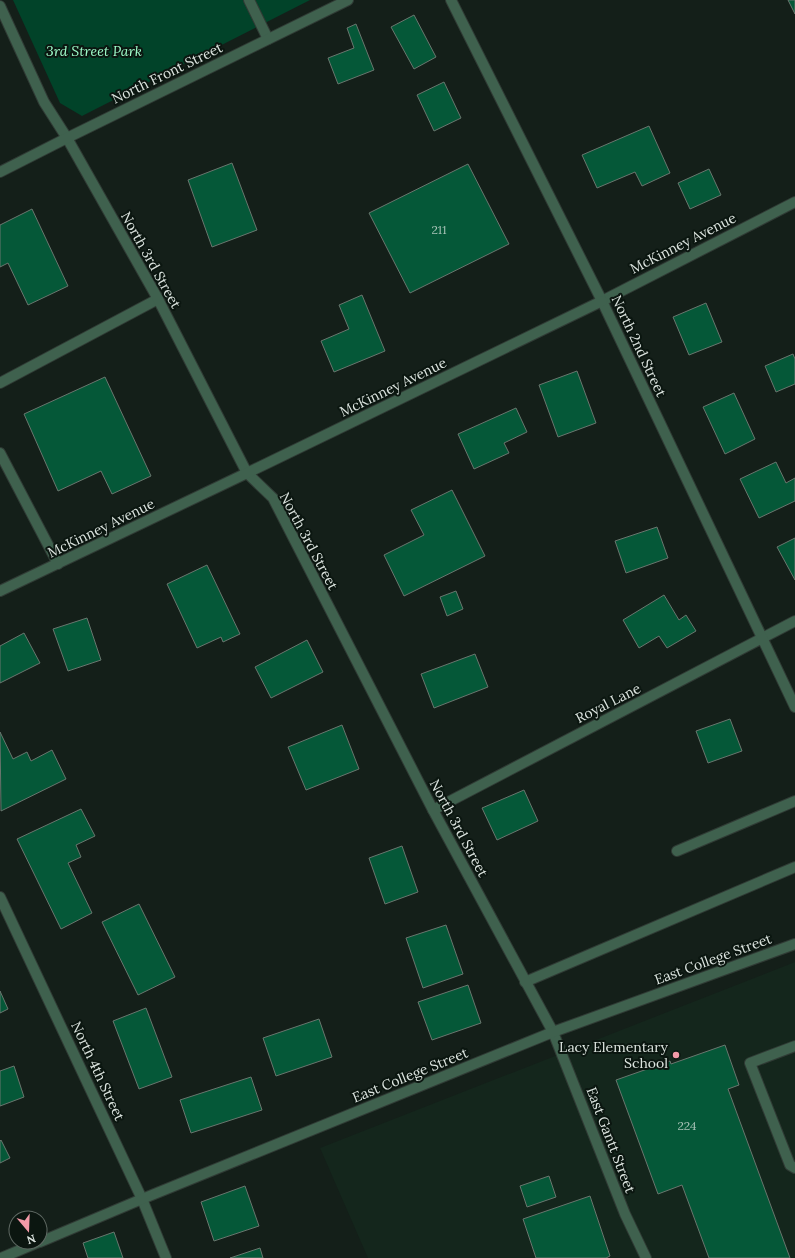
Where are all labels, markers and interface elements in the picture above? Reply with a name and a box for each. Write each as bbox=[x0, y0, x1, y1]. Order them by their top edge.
street label: North Front Street bbox=[109, 38, 226, 108]
park label: 3rd Street Park bbox=[46, 42, 142, 60]
street label: North 3rd Street bbox=[117, 208, 185, 312]
street label: McKinney Avenue bbox=[627, 208, 739, 277]
house number: 211 bbox=[431, 222, 447, 237]
street label: North 2nd Street bbox=[608, 292, 671, 400]
street label: McKinney Avenue bbox=[337, 353, 450, 421]
street label: North 3rd Street bbox=[276, 489, 343, 593]
street label: McKinney Avenue bbox=[45, 494, 158, 562]
street label: Royal Lane bbox=[572, 679, 644, 727]
street label: North 3rd Street bbox=[426, 776, 493, 880]
street label: East College Street bbox=[652, 929, 775, 989]
street label: North 4th Street bbox=[67, 1019, 129, 1124]
place label: Lacy Elementary School bbox=[559, 1038, 669, 1072]
street label: East College Street bbox=[349, 1043, 471, 1106]
marker: Lacy Elementary School bbox=[671, 1050, 681, 1060]
street label: East Gantt Street bbox=[583, 1084, 640, 1196]
house number: 224 bbox=[677, 1118, 697, 1133]
north arrow bbox=[8, 1210, 48, 1250]
text: N bbox=[24, 1231, 38, 1248]

